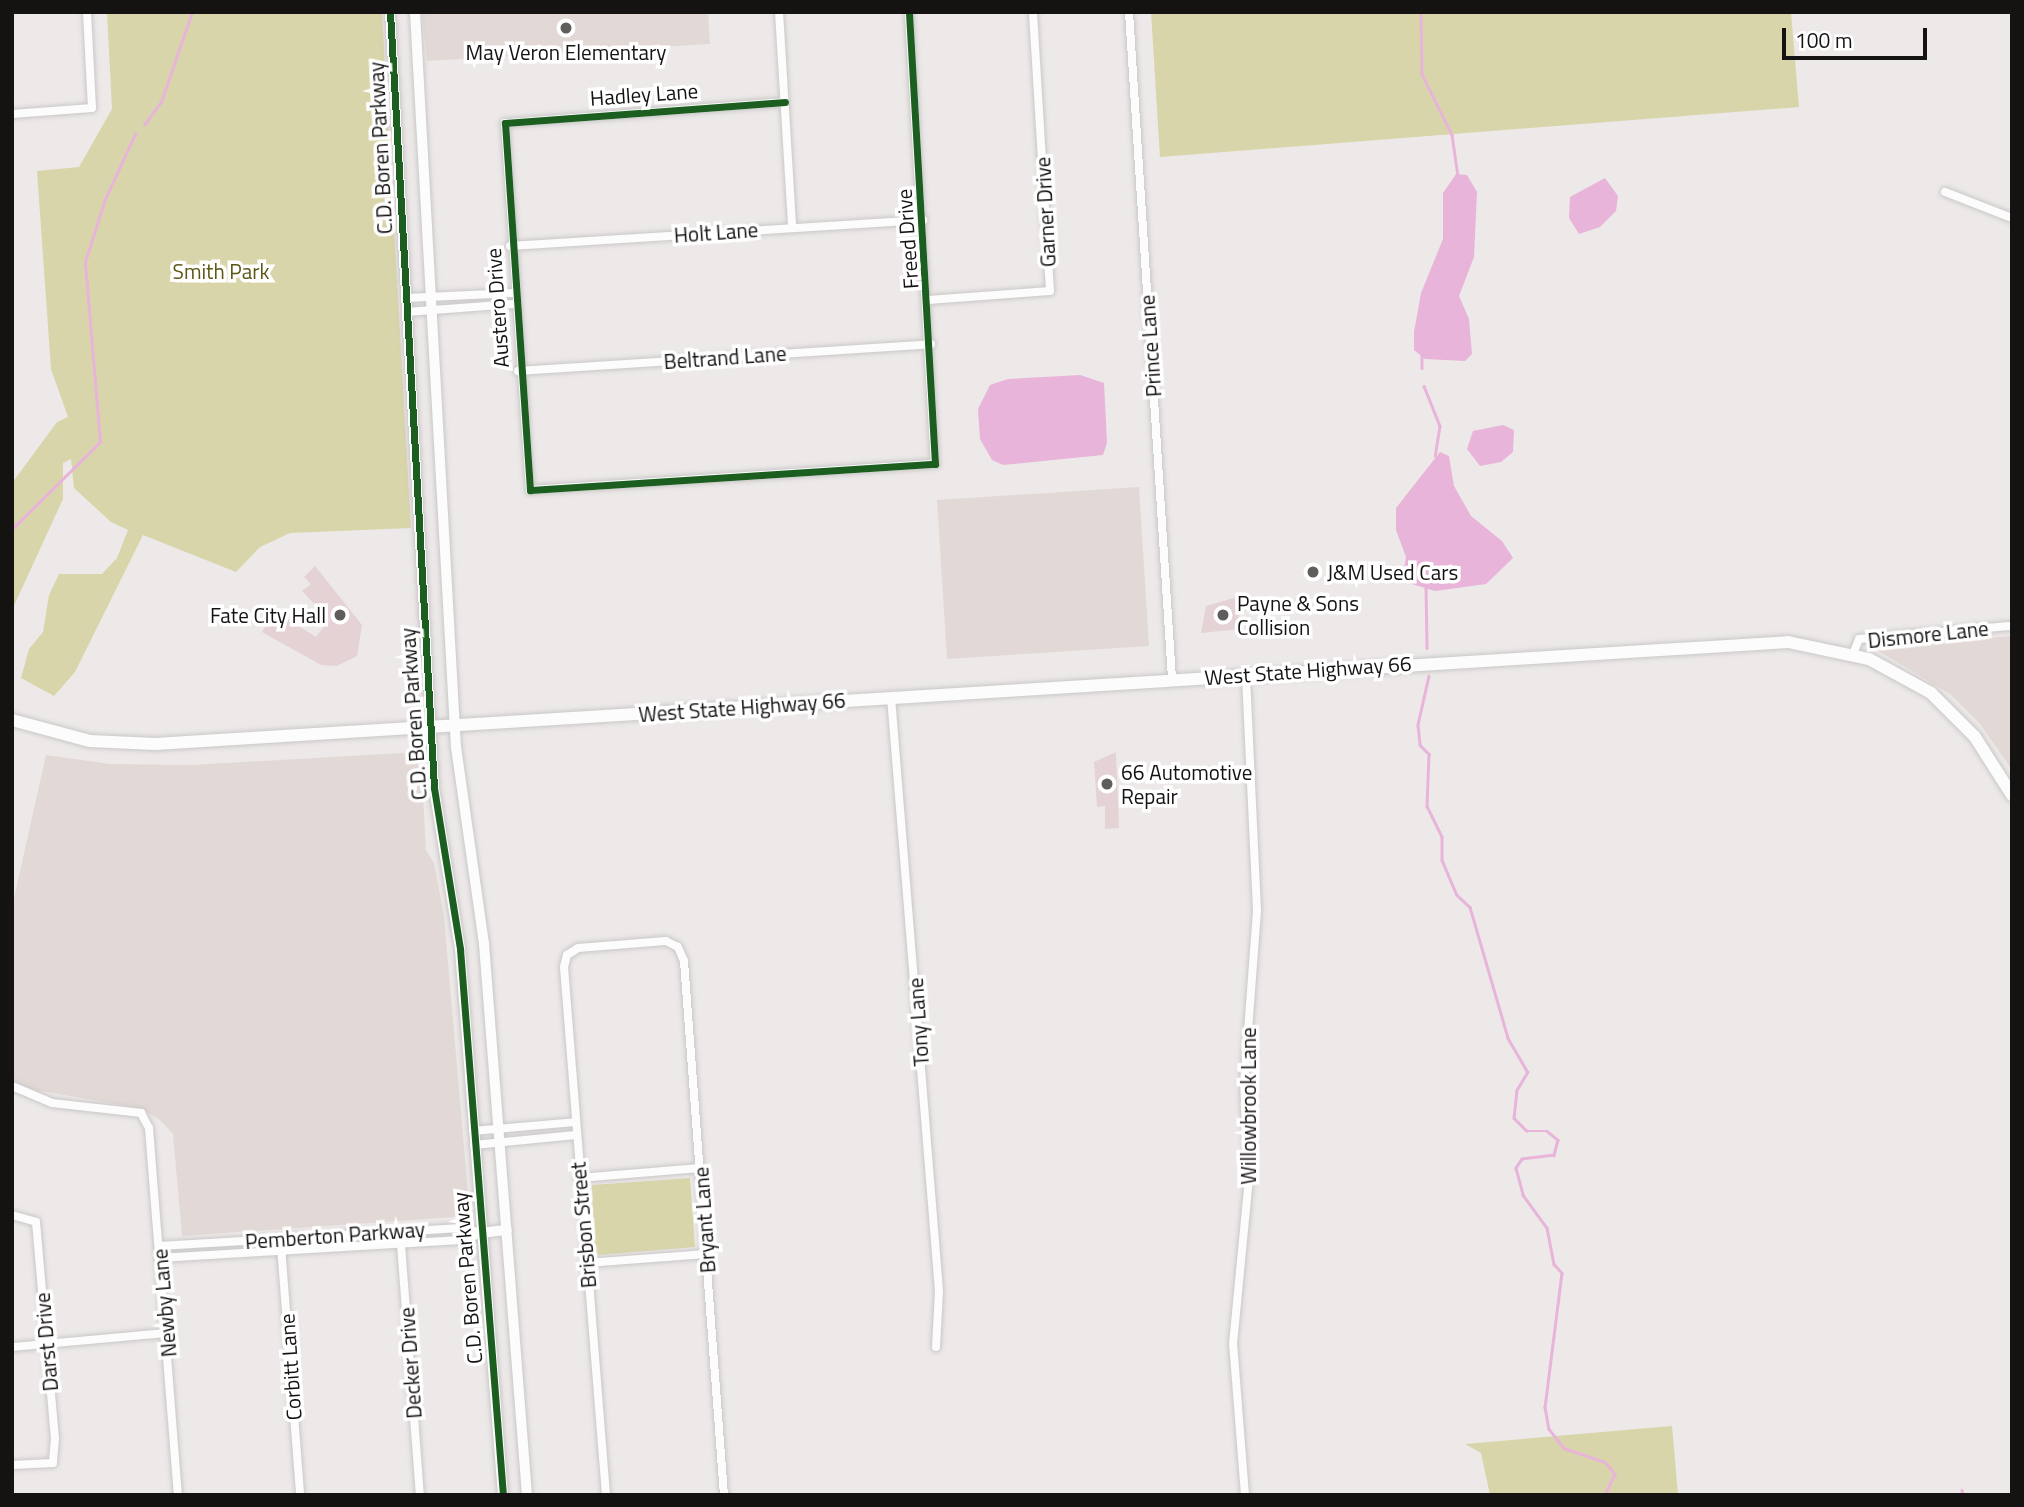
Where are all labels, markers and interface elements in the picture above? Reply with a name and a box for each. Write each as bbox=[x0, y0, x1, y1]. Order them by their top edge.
scale bar bbox=[1786, 14, 1931, 58]
marker: May Veron Elementary bbox=[558, 20, 574, 36]
text: 100 m bbox=[1795, 24, 1852, 56]
place label: May Veron Elementary bbox=[466, 39, 666, 65]
street label: C.D. Boren Parkway bbox=[363, 61, 397, 235]
street label: Hadley Lane bbox=[589, 78, 699, 110]
street label: Garner Drive bbox=[1030, 156, 1060, 268]
street label: Freed Drive bbox=[891, 188, 923, 290]
street label: Holt Lane bbox=[673, 216, 759, 248]
street label: Austero Drive bbox=[480, 247, 514, 369]
park label: Smith Park bbox=[173, 258, 269, 284]
street label: Prince Lane bbox=[1134, 294, 1166, 398]
street label: Beltrand Lane bbox=[663, 340, 787, 374]
place label: J&M Used Cars bbox=[1327, 559, 1458, 585]
marker: J&M Used Cars bbox=[1305, 564, 1321, 580]
place label: Payne & Sons Collision bbox=[1237, 590, 1359, 640]
place label: Fate City Hall bbox=[210, 602, 326, 628]
marker: Fate City Hall bbox=[332, 607, 348, 623]
marker: Payne & Sons Collision bbox=[1215, 607, 1231, 623]
street label: Dismore Lane bbox=[1866, 615, 1990, 653]
street label: C.D. Boren Parkway bbox=[394, 627, 432, 801]
street label: West State Highway 66 bbox=[1204, 650, 1412, 690]
street label: West State Highway 66 bbox=[638, 687, 846, 727]
place label: 66 Automotive Repair bbox=[1121, 759, 1252, 809]
marker: 66 Automotive Repair bbox=[1099, 776, 1115, 792]
street label: Tony Lane bbox=[902, 977, 934, 1067]
street label: Willowbrook Lane bbox=[1235, 1027, 1261, 1185]
street label: Brisbon Street bbox=[565, 1161, 601, 1289]
street label: Bryant Lane bbox=[688, 1166, 720, 1274]
street label: C.D. Boren Parkway bbox=[447, 1191, 487, 1365]
street label: Pemberton Parkway bbox=[244, 1216, 426, 1254]
street label: Newby Lane bbox=[147, 1248, 181, 1358]
street label: Darst Drive bbox=[29, 1292, 63, 1392]
street label: Decker Drive bbox=[394, 1307, 426, 1419]
street label: Corbitt Lane bbox=[274, 1313, 306, 1421]

